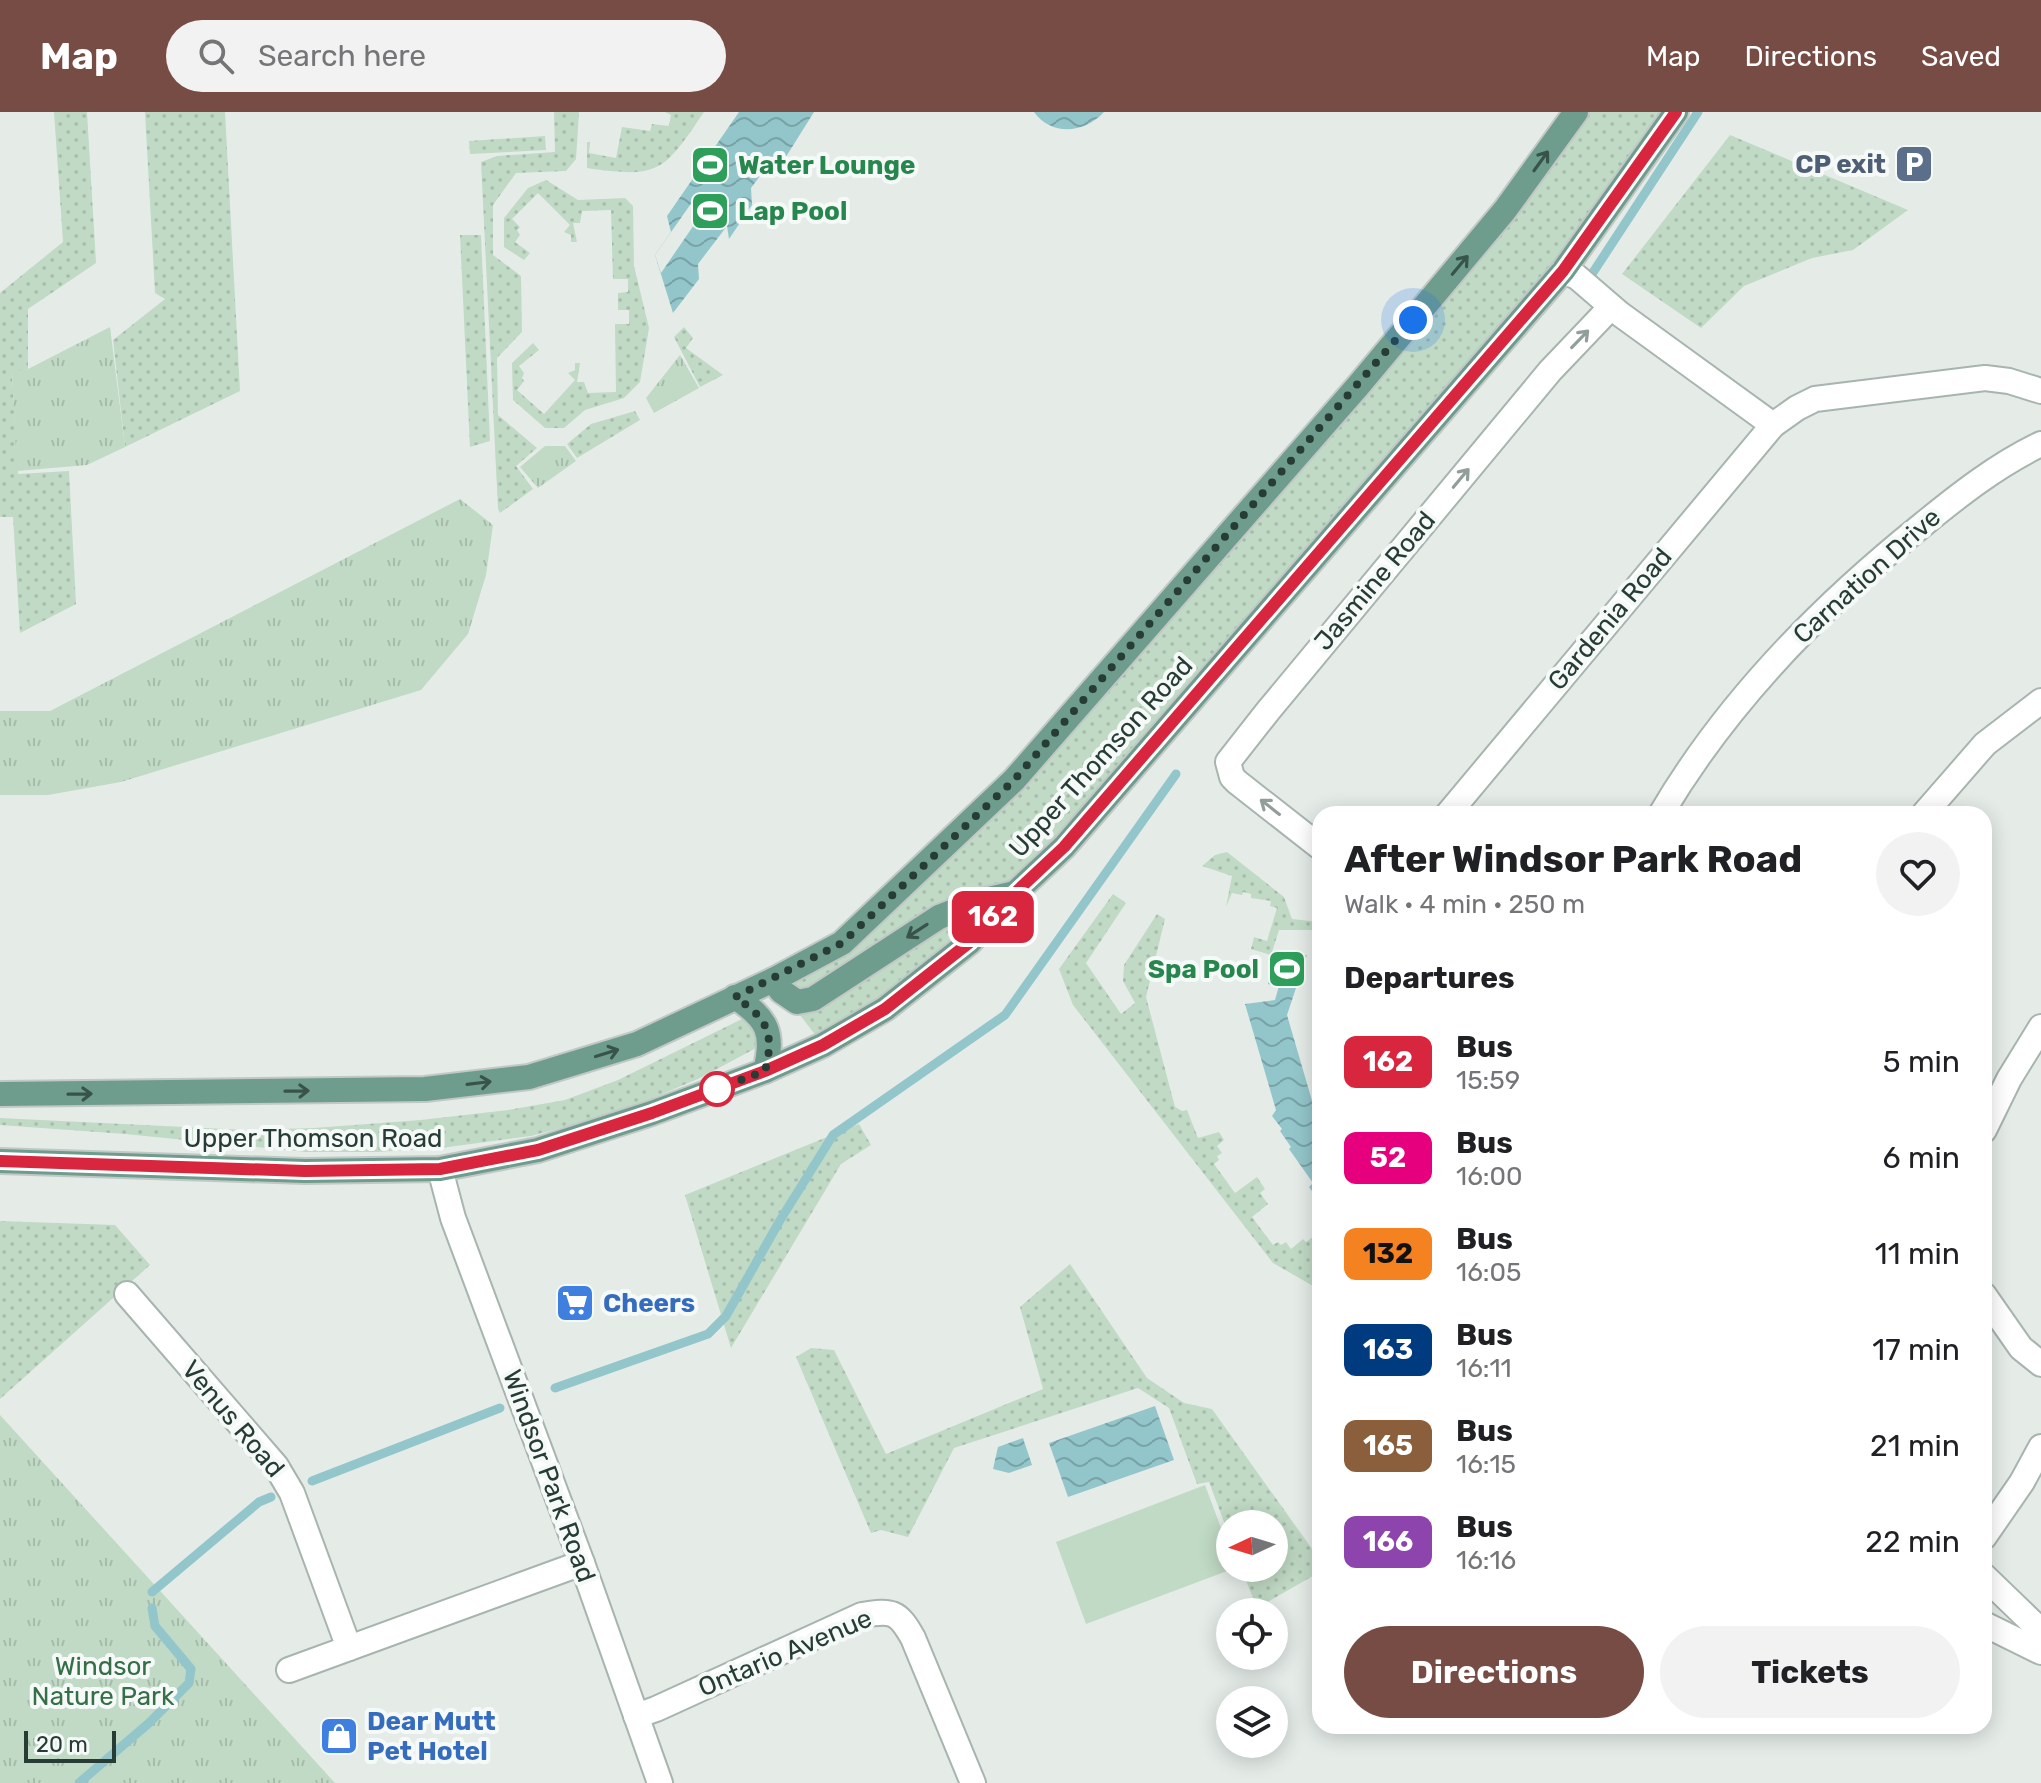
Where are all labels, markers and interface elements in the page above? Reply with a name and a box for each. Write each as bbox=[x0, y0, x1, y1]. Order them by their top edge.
search box bbox=[166, 20, 726, 92]
text: Map bbox=[40, 33, 118, 79]
icon: search bbox=[194, 34, 238, 78]
text: Search here bbox=[258, 38, 426, 74]
text: Map bbox=[1646, 40, 1700, 73]
text: Directions bbox=[1744, 40, 1877, 73]
text: Saved bbox=[1921, 40, 2001, 73]
parking icon: CP exit bbox=[1893, 143, 1935, 185]
sports icon: Water Lounge bbox=[689, 144, 731, 186]
place label: CP exit bbox=[1795, 149, 1886, 180]
place label: Water Lounge bbox=[738, 150, 915, 181]
one-way arrow bbox=[1532, 151, 1549, 172]
sports icon: Lap Pool bbox=[689, 190, 731, 232]
place label: Lap Pool bbox=[738, 196, 847, 227]
one-way arrow bbox=[1451, 255, 1469, 275]
your location bbox=[1393, 300, 1433, 340]
one-way arrow bbox=[1571, 329, 1590, 349]
one-way arrow bbox=[1452, 468, 1470, 489]
street label: Carnation Drive bbox=[1787, 502, 1947, 650]
street label: Jasmine Road bbox=[1308, 505, 1442, 657]
street label: Gardenia Road bbox=[1542, 542, 1678, 696]
street label: Upper Thomson Road bbox=[1003, 650, 1199, 864]
one-way arrow bbox=[1260, 799, 1281, 816]
button: heart bbox=[1876, 832, 1960, 916]
text: After Windsor Park Road bbox=[1344, 836, 1802, 882]
text: Walk · 4 min · 250 m bbox=[1344, 889, 1585, 920]
line badge: 162 bbox=[947, 891, 1039, 943]
text: 162 bbox=[968, 900, 1018, 933]
one-way arrow bbox=[907, 923, 929, 940]
sports icon: Spa Pool bbox=[1266, 948, 1308, 990]
place label: Spa Pool bbox=[1148, 954, 1259, 985]
text: Departures bbox=[1344, 960, 1515, 996]
text: Bus bbox=[1456, 1029, 1513, 1065]
text: 5 min bbox=[1883, 1044, 1960, 1080]
one-way arrow bbox=[594, 1045, 620, 1060]
text: 162 bbox=[1363, 1045, 1413, 1078]
text: 15:59 bbox=[1456, 1065, 1520, 1096]
unlabelled marker bbox=[700, 1072, 734, 1106]
one-way arrow bbox=[466, 1075, 491, 1090]
one-way arrow bbox=[283, 1083, 310, 1099]
one-way arrow bbox=[66, 1086, 93, 1102]
street label: Upper Thomson Road bbox=[183, 1123, 443, 1154]
text: Bus bbox=[1456, 1125, 1513, 1161]
text: 6 min bbox=[1882, 1140, 1960, 1176]
text: 52 bbox=[1370, 1141, 1406, 1174]
text: 16:00 bbox=[1456, 1161, 1522, 1192]
text: Bus bbox=[1456, 1221, 1513, 1257]
text: 11 min bbox=[1875, 1236, 1960, 1272]
text: 132 bbox=[1363, 1237, 1413, 1270]
text: 16:05 bbox=[1456, 1257, 1521, 1288]
supermarket icon: Cheers bbox=[554, 1282, 596, 1324]
place label: Cheers bbox=[603, 1288, 695, 1319]
text: Bus bbox=[1456, 1317, 1513, 1353]
text: 17 min bbox=[1872, 1332, 1960, 1368]
text: 163 bbox=[1363, 1333, 1413, 1366]
text: 16:11 bbox=[1456, 1353, 1512, 1384]
street label: Venus Road bbox=[175, 1354, 291, 1484]
street label: Windsor Park Road bbox=[496, 1365, 602, 1587]
text: Bus bbox=[1456, 1413, 1513, 1449]
text: 21 min bbox=[1870, 1428, 1960, 1464]
text: 165 bbox=[1363, 1429, 1413, 1462]
text: 16:15 bbox=[1456, 1449, 1516, 1480]
text: Bus bbox=[1456, 1509, 1513, 1545]
north arrow bbox=[1216, 1510, 1288, 1582]
map controls bbox=[1216, 1510, 1288, 1758]
text: 22 min bbox=[1865, 1524, 1960, 1560]
text: 166 bbox=[1363, 1525, 1413, 1558]
text: 16:16 bbox=[1456, 1545, 1516, 1576]
button: locate bbox=[1216, 1598, 1288, 1670]
street label: Ontario Avenue bbox=[694, 1602, 876, 1704]
button: Directions bbox=[1344, 1626, 1644, 1718]
button: Tickets bbox=[1660, 1626, 1960, 1718]
park label: Windsor Nature Park bbox=[32, 1651, 175, 1712]
button: layers bbox=[1216, 1686, 1288, 1758]
place label: Dear Mutt Pet Hotel bbox=[367, 1706, 496, 1767]
shop icon: Dear Mutt Pet Hotel bbox=[318, 1715, 360, 1757]
scale bar bbox=[24, 1727, 116, 1763]
text: 20 m bbox=[36, 1731, 88, 1758]

